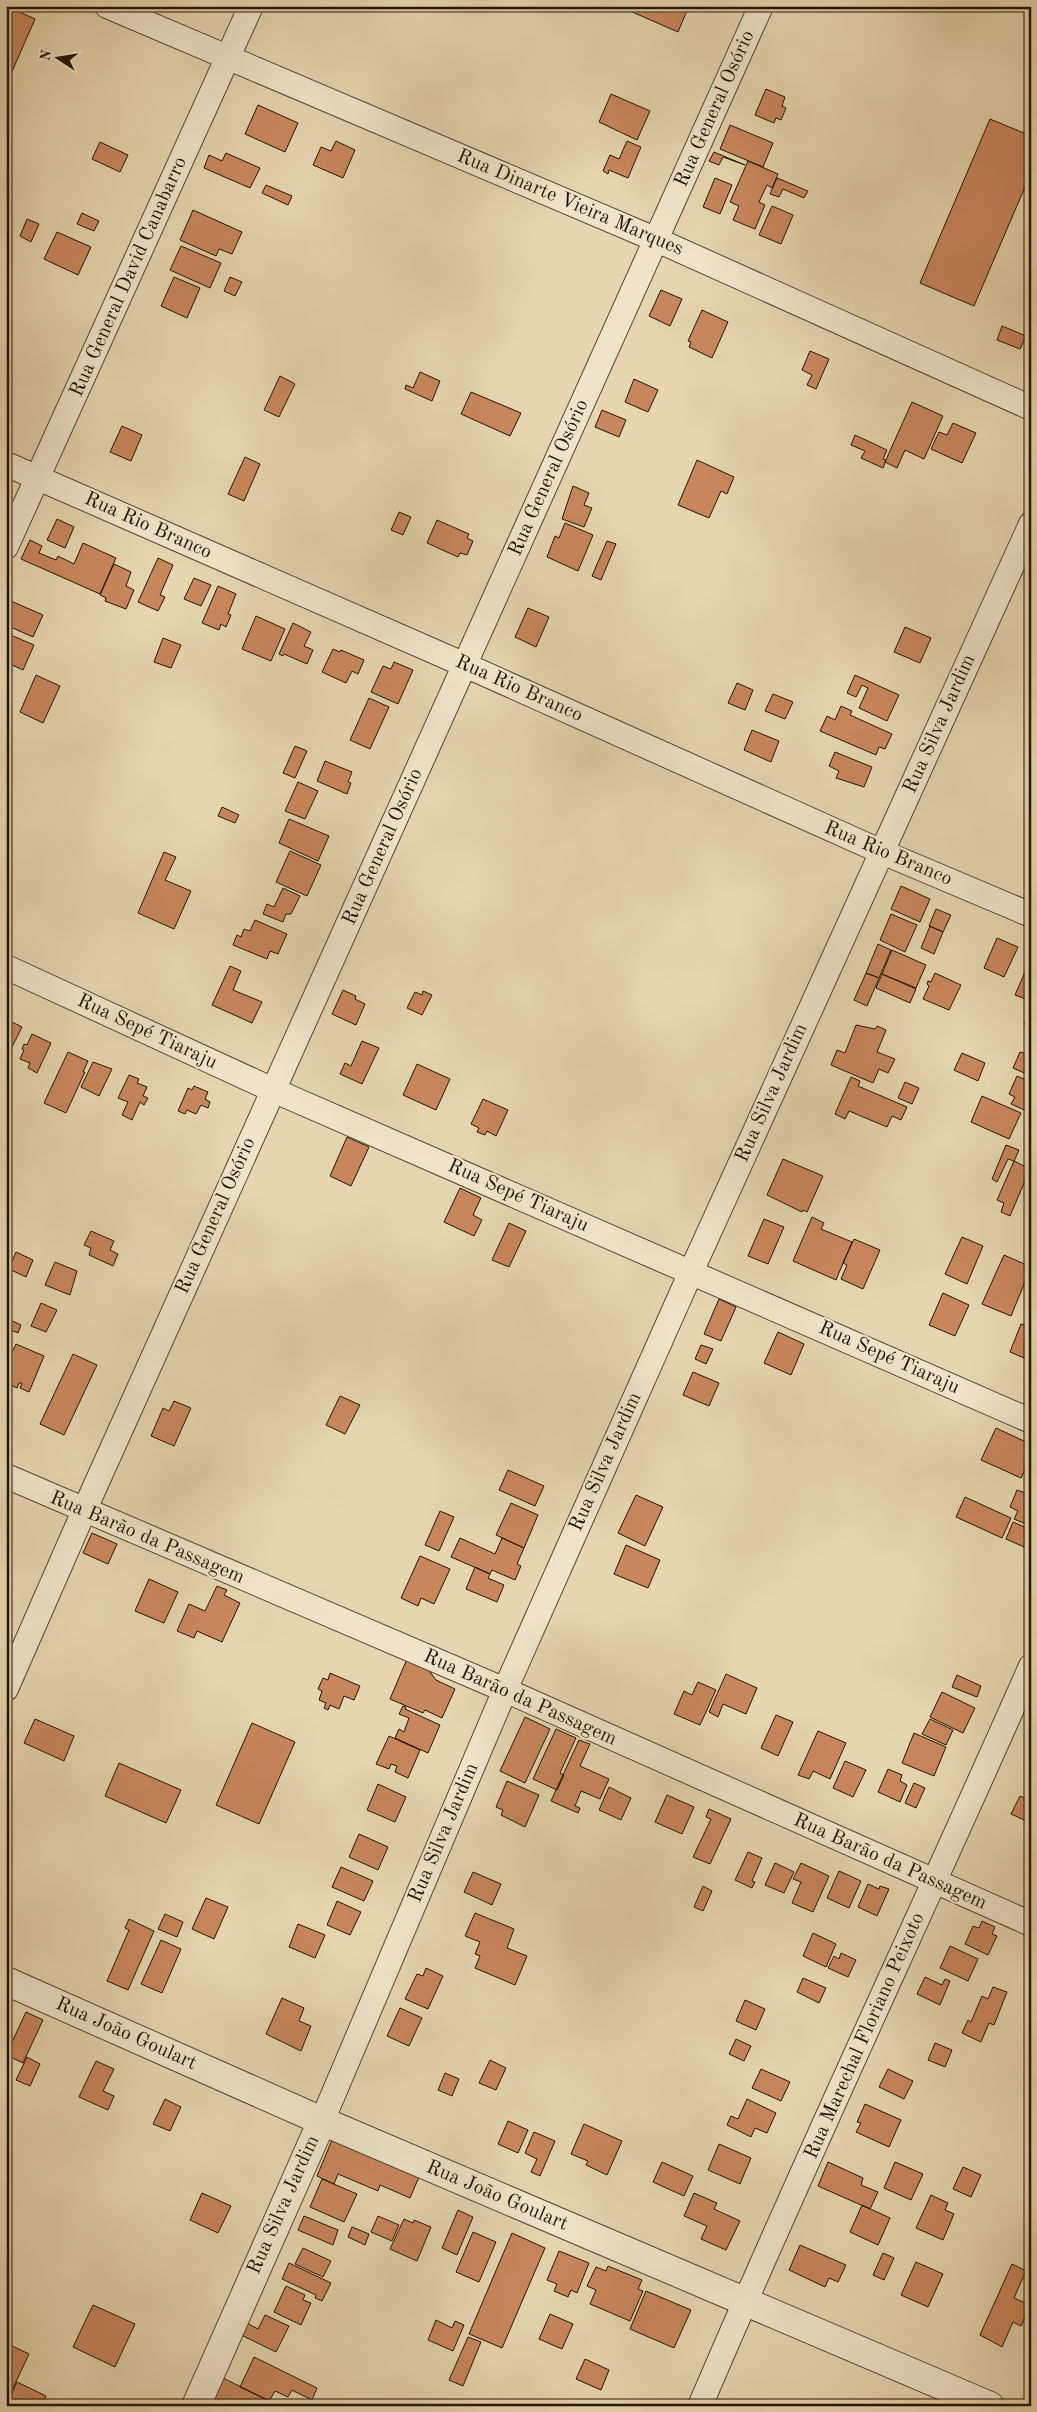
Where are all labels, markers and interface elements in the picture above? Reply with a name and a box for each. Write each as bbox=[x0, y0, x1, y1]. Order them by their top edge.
street label: Rua General Osório bbox=[671, 28, 759, 190]
north arrow bbox=[32, 32, 82, 82]
text: N bbox=[38, 49, 54, 62]
street label: Rua Dinarte Vieira Marques bbox=[454, 146, 686, 260]
street label: Rua General David Canabarro bbox=[67, 154, 191, 400]
street label: Rua General Osório bbox=[505, 397, 593, 559]
street label: Rua Rio Branco bbox=[81, 489, 215, 563]
street label: Rua Silva Jardim bbox=[900, 651, 980, 796]
street label: Rua Rio Branco bbox=[452, 652, 586, 726]
street label: Rua General Osório bbox=[339, 766, 427, 928]
street label: Rua Rio Branco bbox=[821, 818, 955, 890]
street label: Rua Sepé Tiaraju bbox=[74, 991, 220, 1073]
street label: Rua Silva Jardim bbox=[732, 1020, 812, 1165]
street label: Rua General Osório bbox=[172, 1135, 260, 1297]
street label: Rua Sepé Tiaraju bbox=[445, 1156, 592, 1236]
street label: Rua Sepé Tiaraju bbox=[816, 1318, 963, 1398]
street label: Rua Silva Jardim bbox=[566, 1389, 646, 1534]
street label: Rua Barão da Passagem bbox=[47, 1488, 247, 1588]
street label: Rua Barão da Passagem bbox=[420, 1646, 620, 1750]
street label: Rua Silva Jardim bbox=[406, 1760, 482, 1906]
street label: Rua Barão da Passagem bbox=[790, 1810, 990, 1914]
street label: Rua Marechal Floriano Peixoto bbox=[801, 1910, 929, 2162]
street label: Rua João Goulart bbox=[52, 1994, 200, 2074]
street label: Rua Silva Jardim bbox=[244, 2132, 324, 2277]
street label: Rua João Goulart bbox=[423, 2157, 571, 2235]

